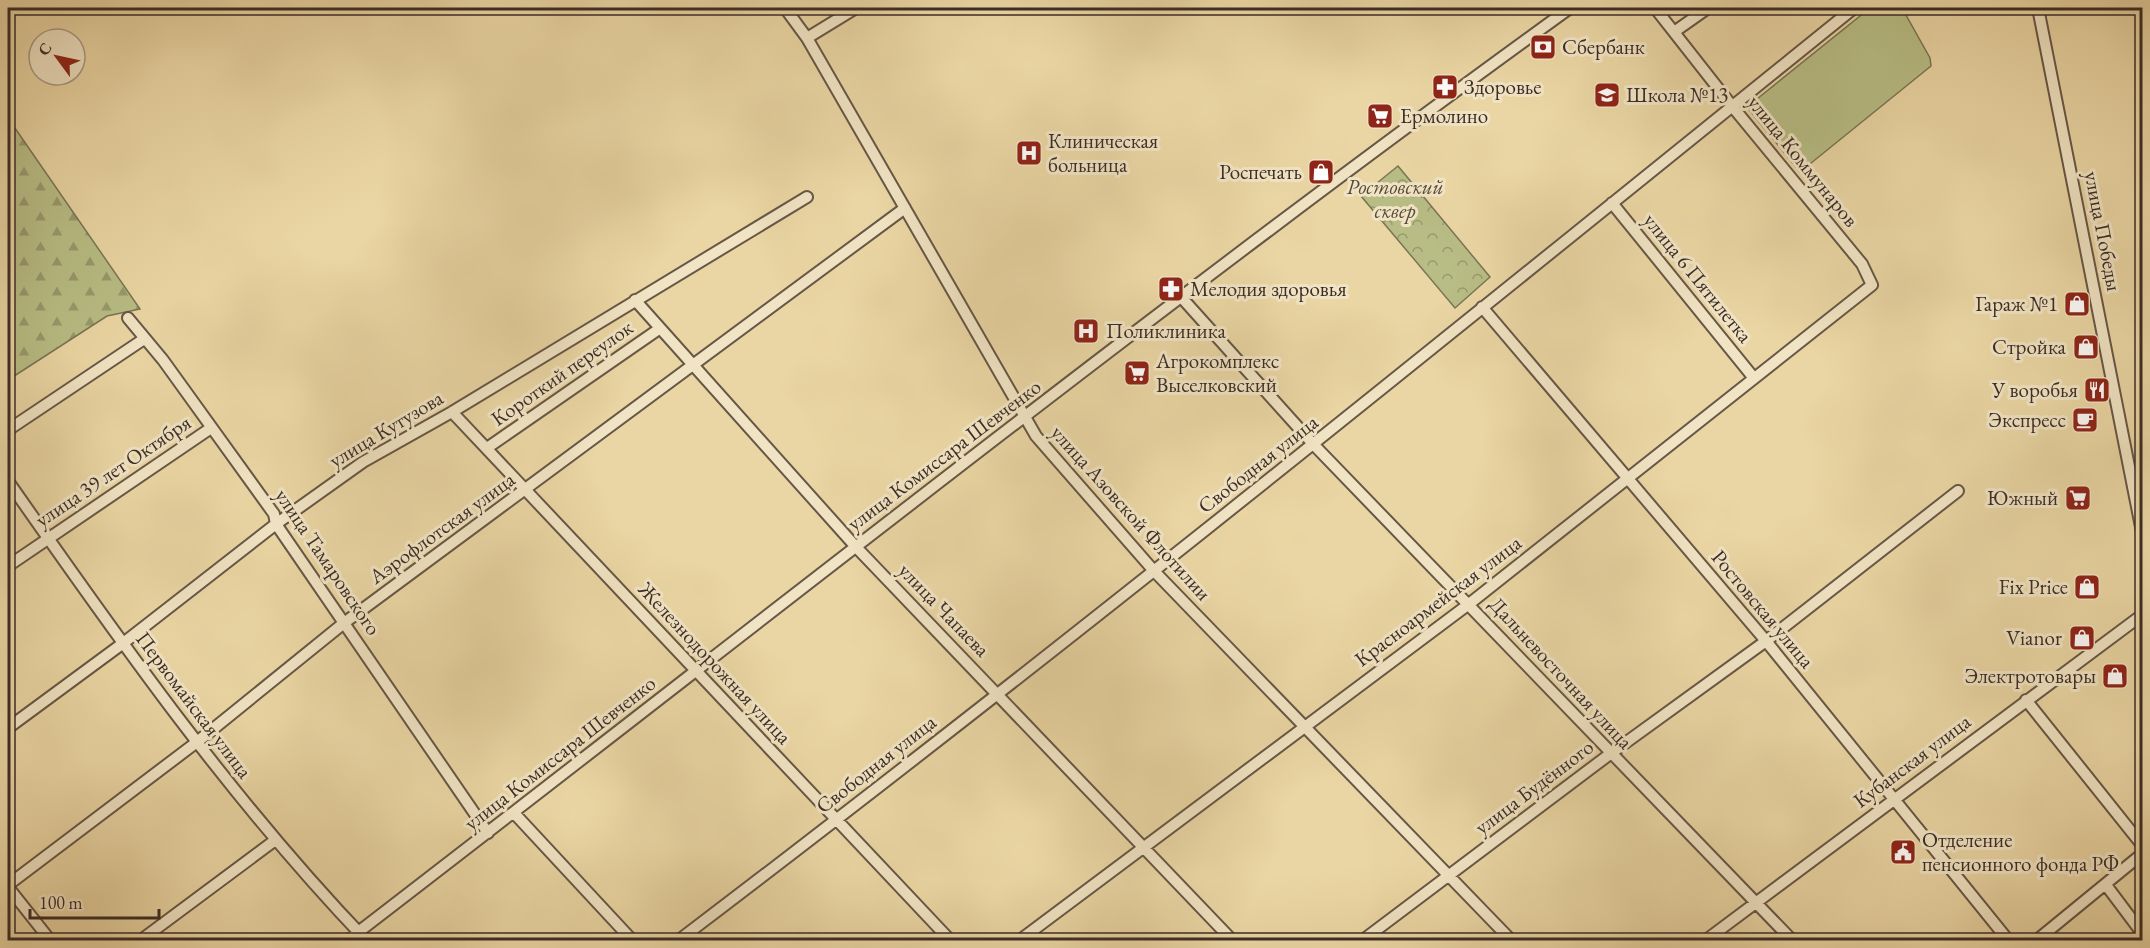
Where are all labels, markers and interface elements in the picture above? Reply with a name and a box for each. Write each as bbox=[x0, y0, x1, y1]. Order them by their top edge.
north arrow bbox=[27, 27, 87, 87]
bank icon: Сбербанк bbox=[1528, 32, 1558, 62]
place label: Сбербанк bbox=[1562, 33, 1645, 60]
text: С bbox=[33, 39, 57, 60]
pharmacy icon: Здоровье bbox=[1430, 72, 1460, 102]
place label: Здоровье bbox=[1464, 73, 1542, 100]
school or university icon: Школа №13 bbox=[1592, 80, 1622, 110]
place label: Школа №13 bbox=[1626, 81, 1728, 108]
street label: улица Коммунаров bbox=[1742, 89, 1865, 232]
supermarket icon: Ермолино bbox=[1365, 101, 1395, 131]
place label: Ермолино bbox=[1400, 102, 1488, 129]
place label: Клиническая больница bbox=[1048, 127, 1158, 178]
hospital icon: Клиническая больница bbox=[1014, 138, 1044, 168]
shop icon: Роспечать bbox=[1306, 157, 1336, 187]
place label: Роспечать bbox=[1219, 158, 1302, 185]
street label: улица Победы bbox=[2079, 169, 2128, 293]
park label: Ростовский сквер bbox=[1347, 173, 1444, 224]
street label: улица 6 Пятилетка bbox=[1638, 207, 1759, 348]
pharmacy icon: Мелодия здоровья bbox=[1156, 274, 1186, 304]
place label: Мелодия здоровья bbox=[1190, 275, 1347, 302]
shop icon: Гараж №1 bbox=[2062, 289, 2092, 319]
place label: Гараж №1 bbox=[1975, 290, 2058, 317]
street label: Короткий переулок bbox=[485, 314, 638, 432]
hospital icon: Поликлиника bbox=[1071, 316, 1101, 346]
place label: Поликлиника bbox=[1106, 317, 1226, 344]
shop icon: Стройка bbox=[2071, 332, 2101, 362]
place label: Стройка bbox=[1992, 333, 2067, 360]
place label: Агрокомплекс Выселковский bbox=[1155, 347, 1279, 398]
supermarket icon: Агрокомплекс Выселковский bbox=[1122, 358, 1152, 388]
street label: улица Комиссара Шевченко bbox=[841, 373, 1046, 536]
restaurant icon: У воробья bbox=[2082, 375, 2112, 405]
place label: У воробья bbox=[1991, 376, 2078, 403]
street label: улица Кутузова bbox=[324, 384, 448, 473]
cafe icon: Экспресс bbox=[2070, 405, 2100, 435]
place label: Экспресс bbox=[1988, 406, 2066, 433]
street label: улица 39 лет Октября bbox=[30, 408, 196, 533]
street label: Свободная улица bbox=[1192, 408, 1324, 519]
street label: улица Азовской Флотилии bbox=[1045, 419, 1217, 606]
street label: Аэрофлотская улица bbox=[362, 465, 521, 590]
street label: улица Тамаровского bbox=[269, 483, 387, 640]
supermarket icon: Южный bbox=[2063, 483, 2093, 513]
place label: Южный bbox=[1987, 484, 2058, 511]
street label: Красноармейская улица bbox=[1349, 529, 1527, 672]
street label: Ростовская улица bbox=[1706, 544, 1821, 674]
street label: улица Чапаева bbox=[893, 557, 996, 663]
shop icon: Fix Price bbox=[2072, 572, 2102, 602]
place label: Fix Price bbox=[1999, 573, 2068, 600]
street label: Железнодорожная улица bbox=[632, 575, 798, 750]
street label: Дальневосточная улица bbox=[1484, 591, 1639, 755]
shop icon: Vianor bbox=[2067, 623, 2097, 653]
place label: Vianor bbox=[2006, 624, 2062, 651]
street label: Первомайская улица bbox=[130, 626, 259, 784]
shop icon: Электротовары bbox=[2100, 661, 2130, 691]
place label: Электротовары bbox=[1965, 662, 2096, 689]
street label: улица Комиссара Шевченко bbox=[458, 669, 661, 836]
street label: Кубанская улица bbox=[1848, 707, 1976, 814]
street label: Свободная улица bbox=[810, 708, 942, 819]
street label: улица Будённого bbox=[1469, 733, 1599, 840]
place label: Отделение пенсионного фонда РФ bbox=[1922, 826, 2119, 877]
public building icon: Отделение пенсионного фонда РФ bbox=[1888, 837, 1918, 867]
scale bar bbox=[30, 882, 159, 920]
text: 100 m bbox=[39, 891, 83, 914]

